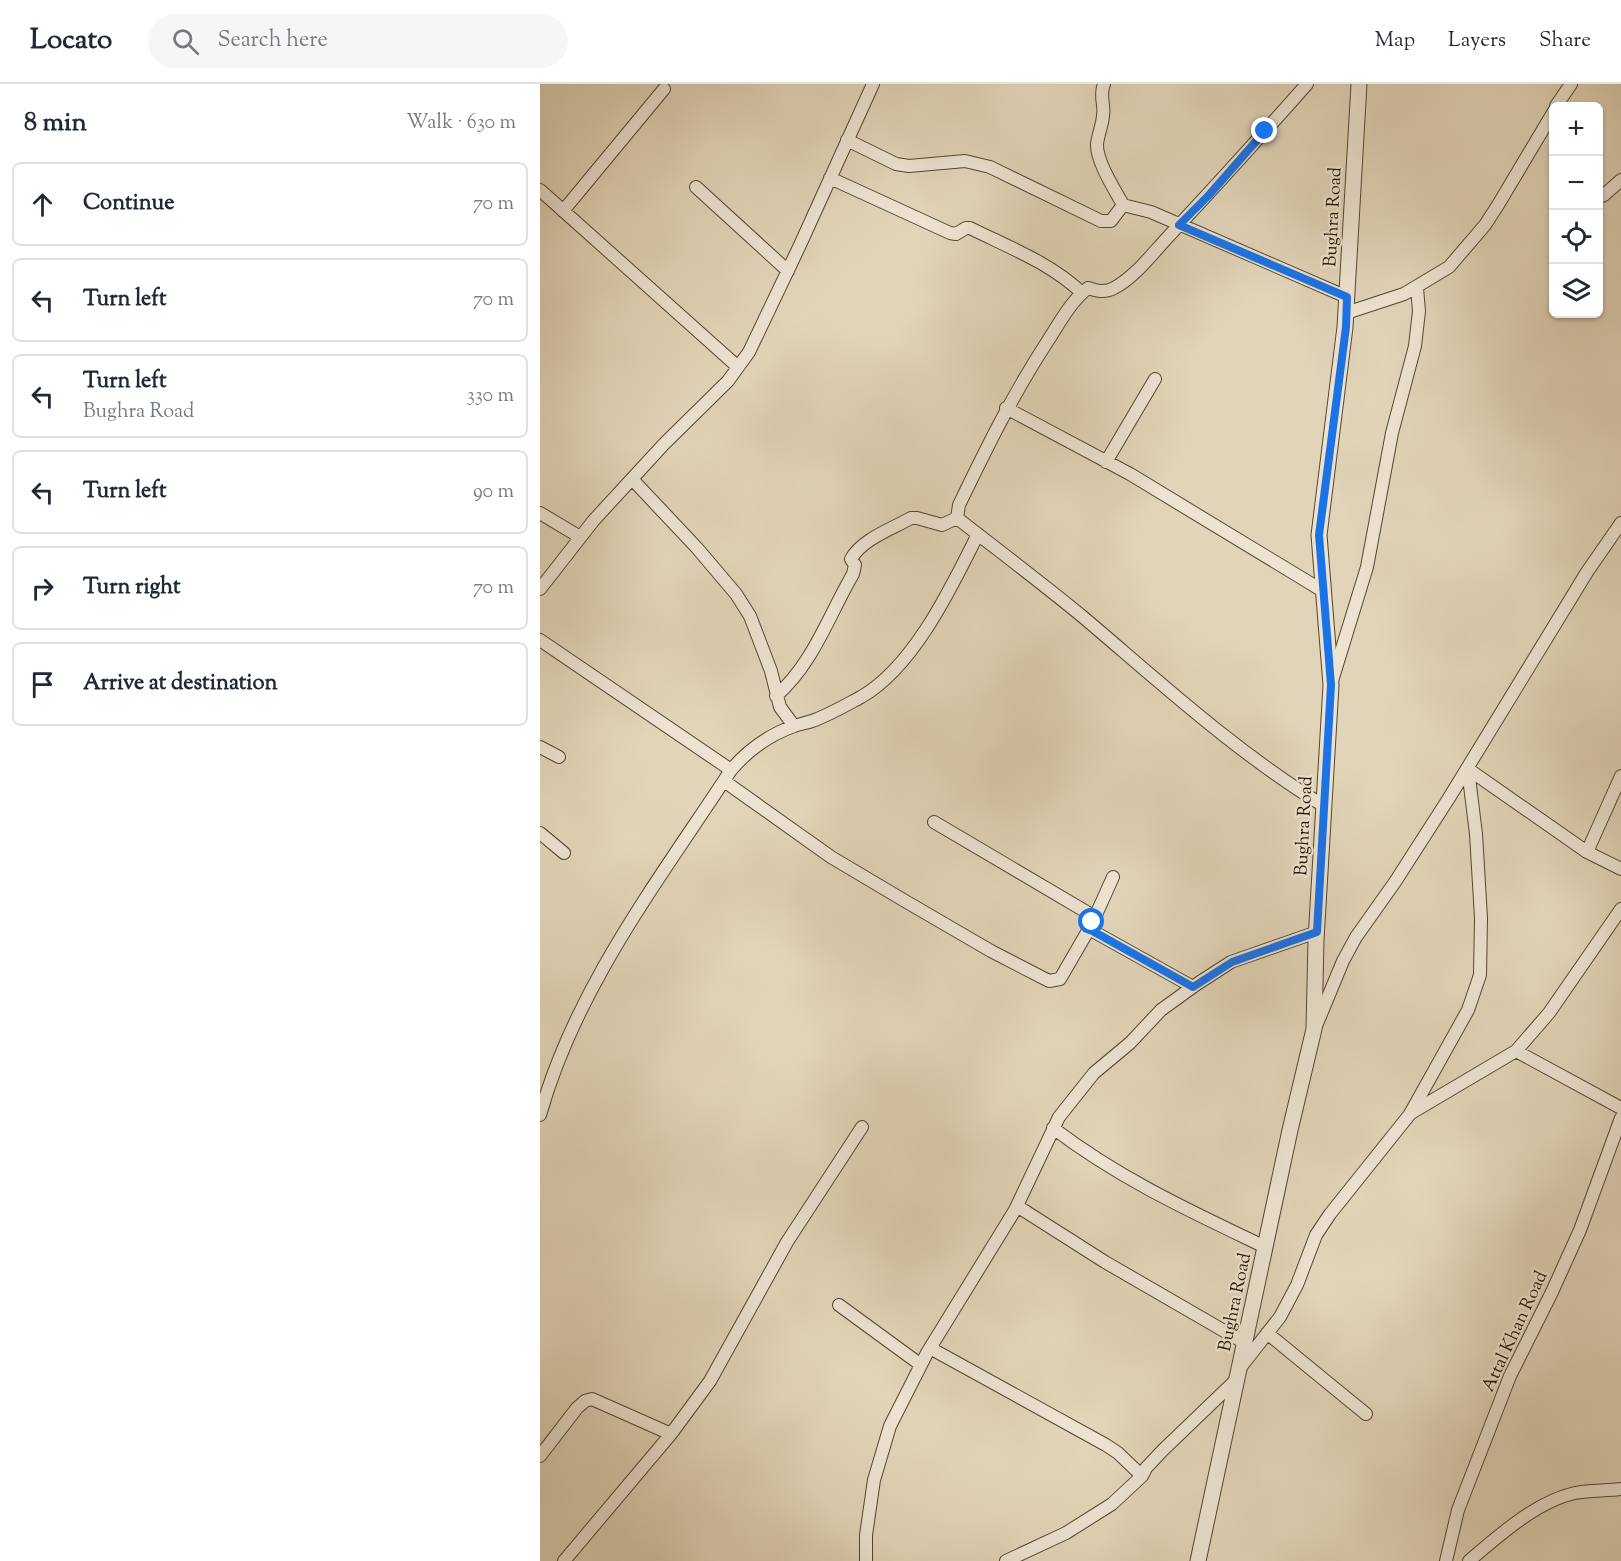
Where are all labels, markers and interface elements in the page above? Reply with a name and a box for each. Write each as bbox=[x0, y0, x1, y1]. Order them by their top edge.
search box bbox=[148, 14, 568, 68]
text: Locato bbox=[30, 21, 112, 61]
icon: search bbox=[169, 25, 202, 58]
text: Search here bbox=[217, 25, 328, 57]
text: Map bbox=[1375, 26, 1415, 56]
text: Layers bbox=[1448, 26, 1506, 56]
text: Share bbox=[1539, 26, 1591, 56]
map controls bbox=[1549, 102, 1603, 318]
button: + bbox=[1549, 102, 1603, 156]
text: 8 min bbox=[24, 105, 87, 142]
text: Walk · 630 m bbox=[406, 109, 516, 138]
route end bbox=[1251, 117, 1277, 143]
button: − bbox=[1549, 156, 1603, 210]
street label: Bughra Road bbox=[1318, 166, 1350, 268]
icon: ahead bbox=[26, 188, 59, 221]
text: Continue bbox=[83, 188, 174, 220]
text: 70 m bbox=[473, 190, 514, 219]
button: locate bbox=[1549, 210, 1603, 264]
button: layers bbox=[1549, 264, 1603, 318]
icon: left bbox=[26, 284, 59, 317]
text: Turn left bbox=[83, 284, 166, 316]
text: 70 m bbox=[473, 286, 514, 315]
text: Turn left bbox=[83, 366, 166, 398]
icon: left bbox=[26, 380, 59, 413]
text: 330 m bbox=[467, 382, 514, 411]
text: Bughra Road bbox=[83, 398, 194, 427]
icon: left bbox=[26, 476, 59, 509]
text: Turn left bbox=[83, 476, 166, 508]
text: 90 m bbox=[473, 478, 514, 507]
icon: right bbox=[26, 572, 59, 605]
text: Turn right bbox=[83, 572, 180, 604]
text: 70 m bbox=[473, 574, 514, 603]
icon: arrive bbox=[26, 668, 59, 701]
text: Arrive at destination bbox=[83, 668, 278, 700]
street label: Bughra Road bbox=[1289, 775, 1321, 877]
route start bbox=[1078, 908, 1104, 934]
street label: Bughra Road bbox=[1213, 1251, 1259, 1354]
street label: Attal Khan Road bbox=[1476, 1267, 1555, 1397]

